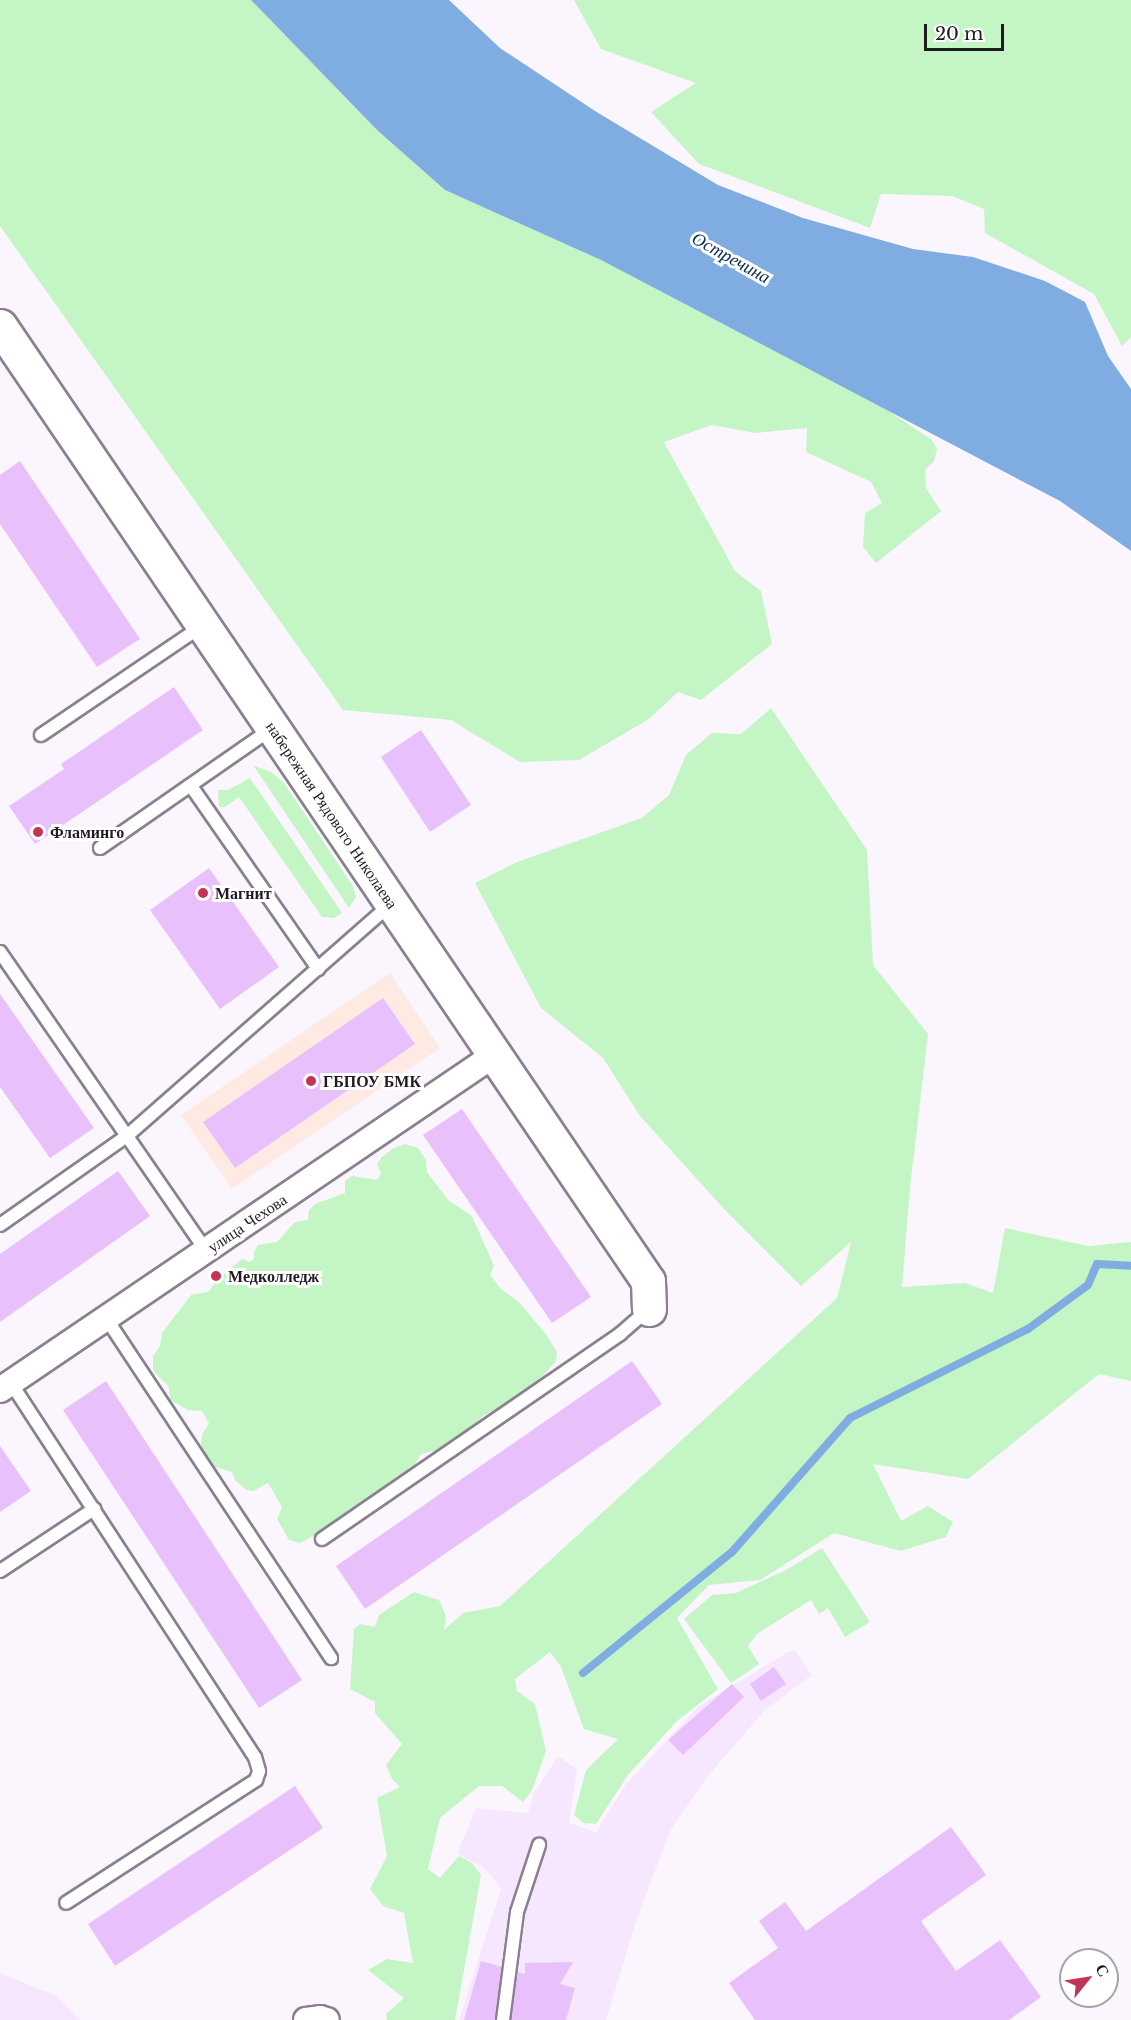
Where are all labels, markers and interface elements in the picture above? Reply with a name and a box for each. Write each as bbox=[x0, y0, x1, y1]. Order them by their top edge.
scale bar bbox=[927, 12, 1006, 50]
text: 20 m bbox=[935, 23, 983, 45]
water label: Остречина bbox=[688, 228, 774, 288]
street label: набережная Рядового Николаева bbox=[262, 718, 402, 912]
place label: Фламинго bbox=[50, 822, 124, 842]
marker: Фламинго bbox=[31, 825, 45, 839]
place label: Магнит bbox=[215, 883, 272, 903]
marker: Магнит bbox=[196, 886, 210, 900]
place label: ГБПОУ БМК bbox=[323, 1071, 421, 1091]
marker: ГБПОУ БМК bbox=[304, 1074, 318, 1088]
street label: улица Чехова bbox=[204, 1190, 290, 1256]
place label: Медколледж bbox=[228, 1266, 319, 1286]
marker: Медколледж bbox=[209, 1269, 223, 1283]
north arrow bbox=[1059, 1948, 1119, 2008]
text: С bbox=[1091, 1960, 1114, 1980]

